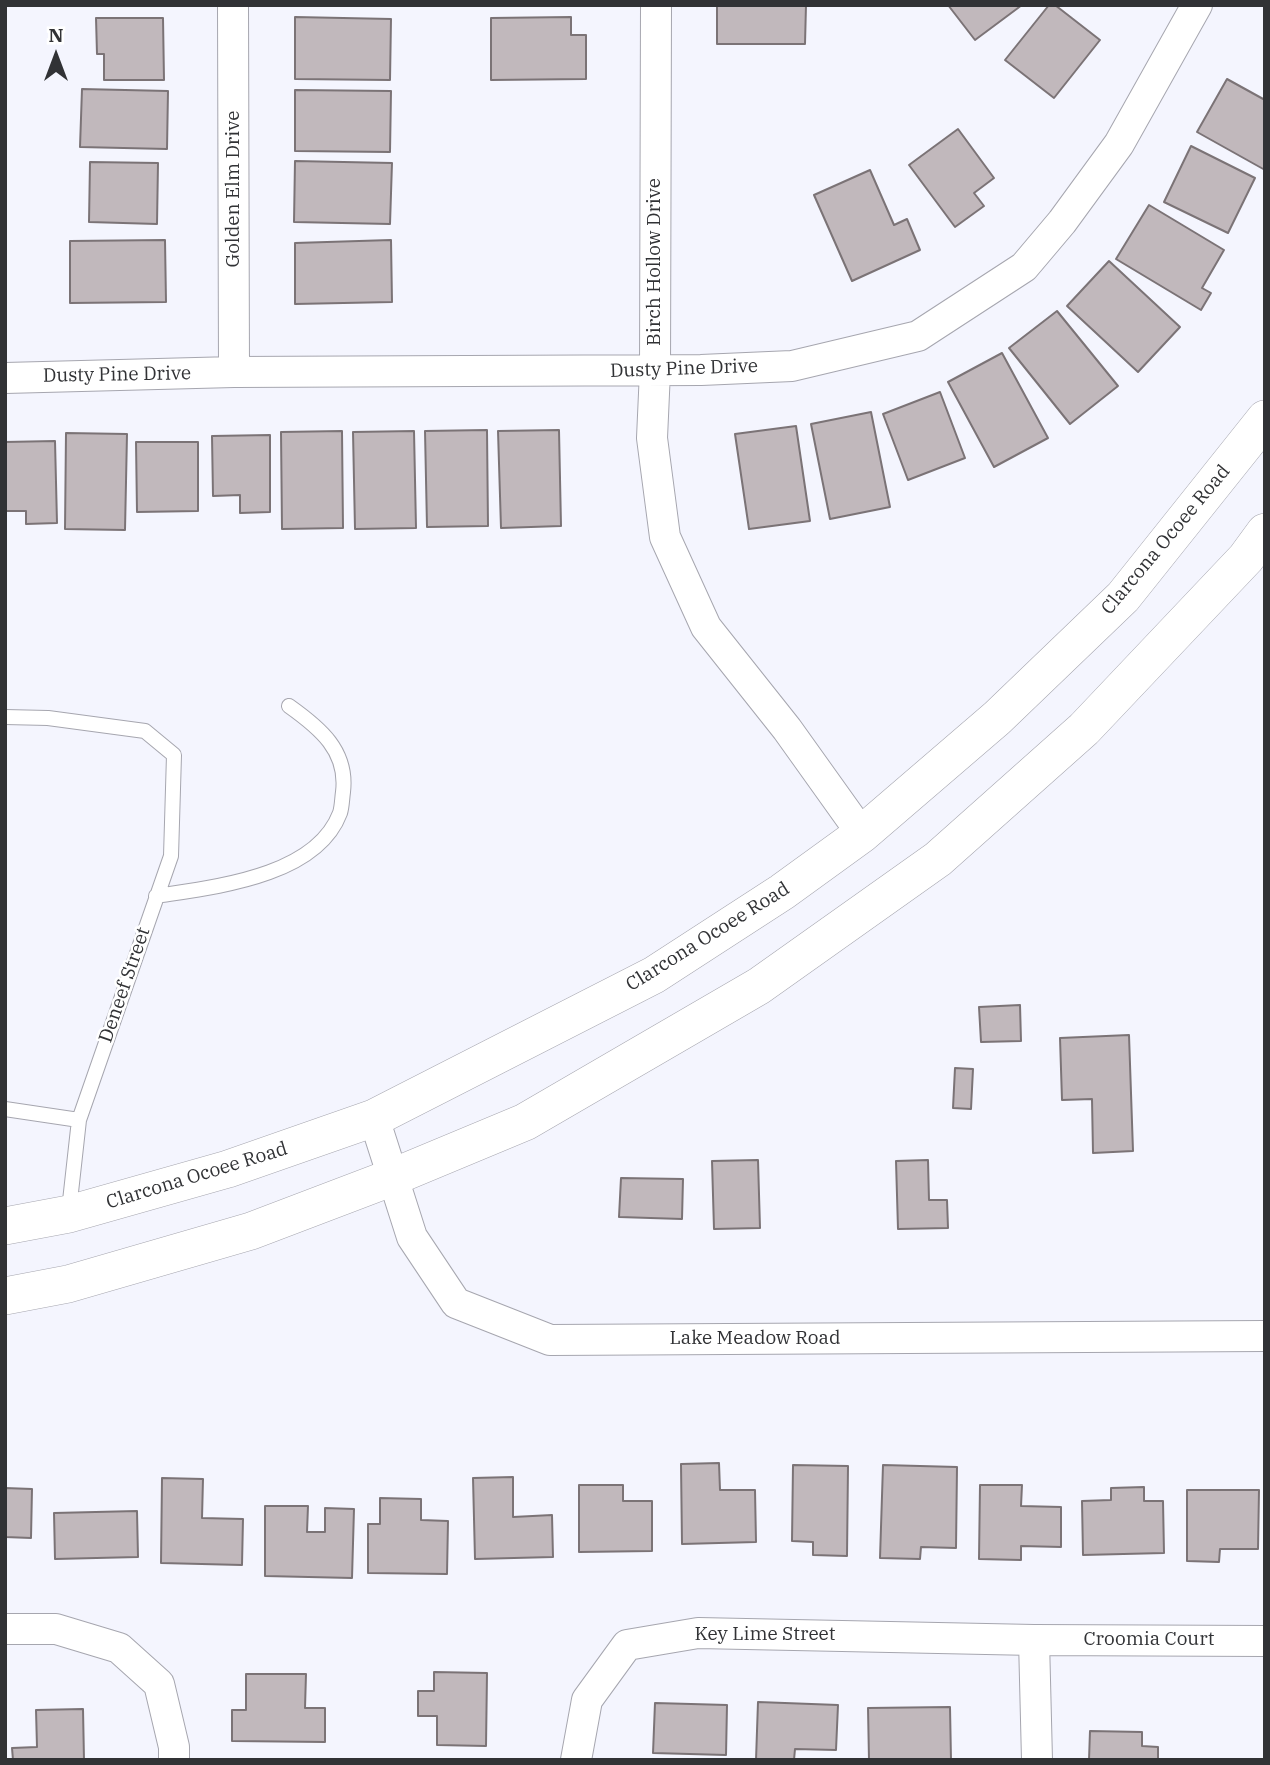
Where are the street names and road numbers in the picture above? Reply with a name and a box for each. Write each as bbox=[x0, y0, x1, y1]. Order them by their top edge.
street label: Golden Elm Drive bbox=[223, 111, 245, 267]
street label: Birch Hollow Drive bbox=[644, 178, 666, 346]
street label: Dusty Pine Drive bbox=[610, 355, 758, 383]
street label: Dusty Pine Drive bbox=[43, 362, 191, 388]
street label: Clarcona Ocoee Road bbox=[1097, 461, 1235, 619]
street label: Clarcona Ocoee Road bbox=[622, 877, 794, 997]
street label: Deneef Street bbox=[95, 924, 155, 1046]
street label: Clarcona Ocoee Road bbox=[104, 1138, 290, 1214]
street label: Lake Meadow Road bbox=[670, 1328, 840, 1350]
street label: Key Lime Street bbox=[695, 1624, 835, 1646]
street label: Croomia Court bbox=[1084, 1629, 1214, 1651]

